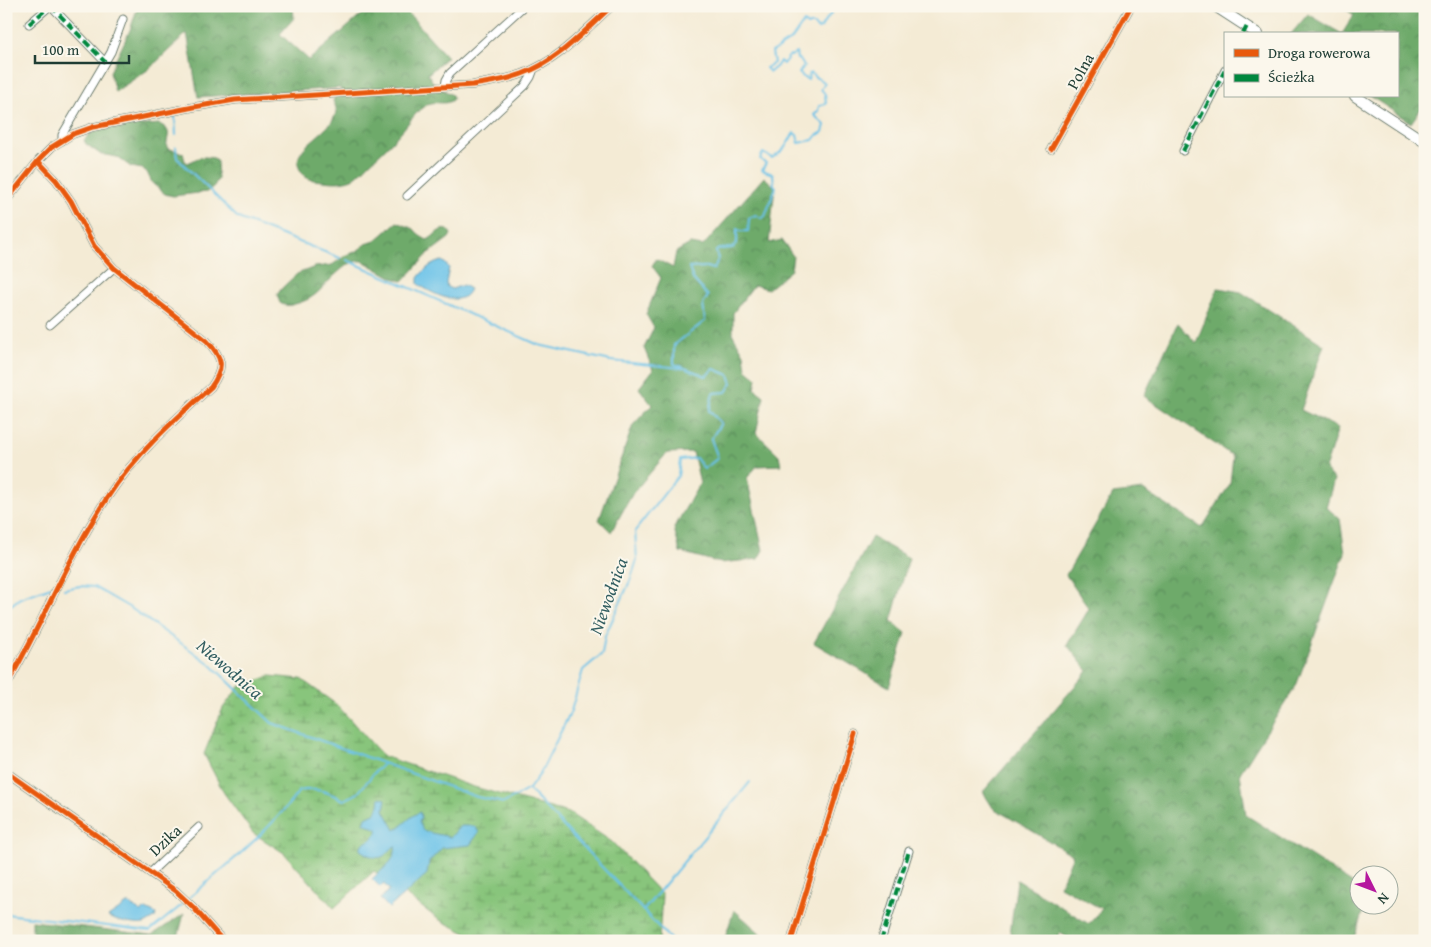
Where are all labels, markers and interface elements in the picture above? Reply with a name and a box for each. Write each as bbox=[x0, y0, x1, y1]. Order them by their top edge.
scale bar bbox=[35, 32, 129, 64]
legend bbox=[1224, 32, 1398, 98]
text: 100 m bbox=[42, 39, 80, 60]
text: Droga rowerowa bbox=[1268, 42, 1370, 63]
street label: Polna bbox=[1060, 48, 1100, 93]
text: Ścieżka bbox=[1268, 66, 1315, 87]
water label: Niewodnica bbox=[581, 553, 635, 639]
water label: Niewodnica bbox=[190, 632, 270, 706]
street label: Dzika bbox=[143, 818, 187, 861]
north arrow bbox=[1348, 864, 1398, 914]
text: N bbox=[1373, 889, 1394, 909]

